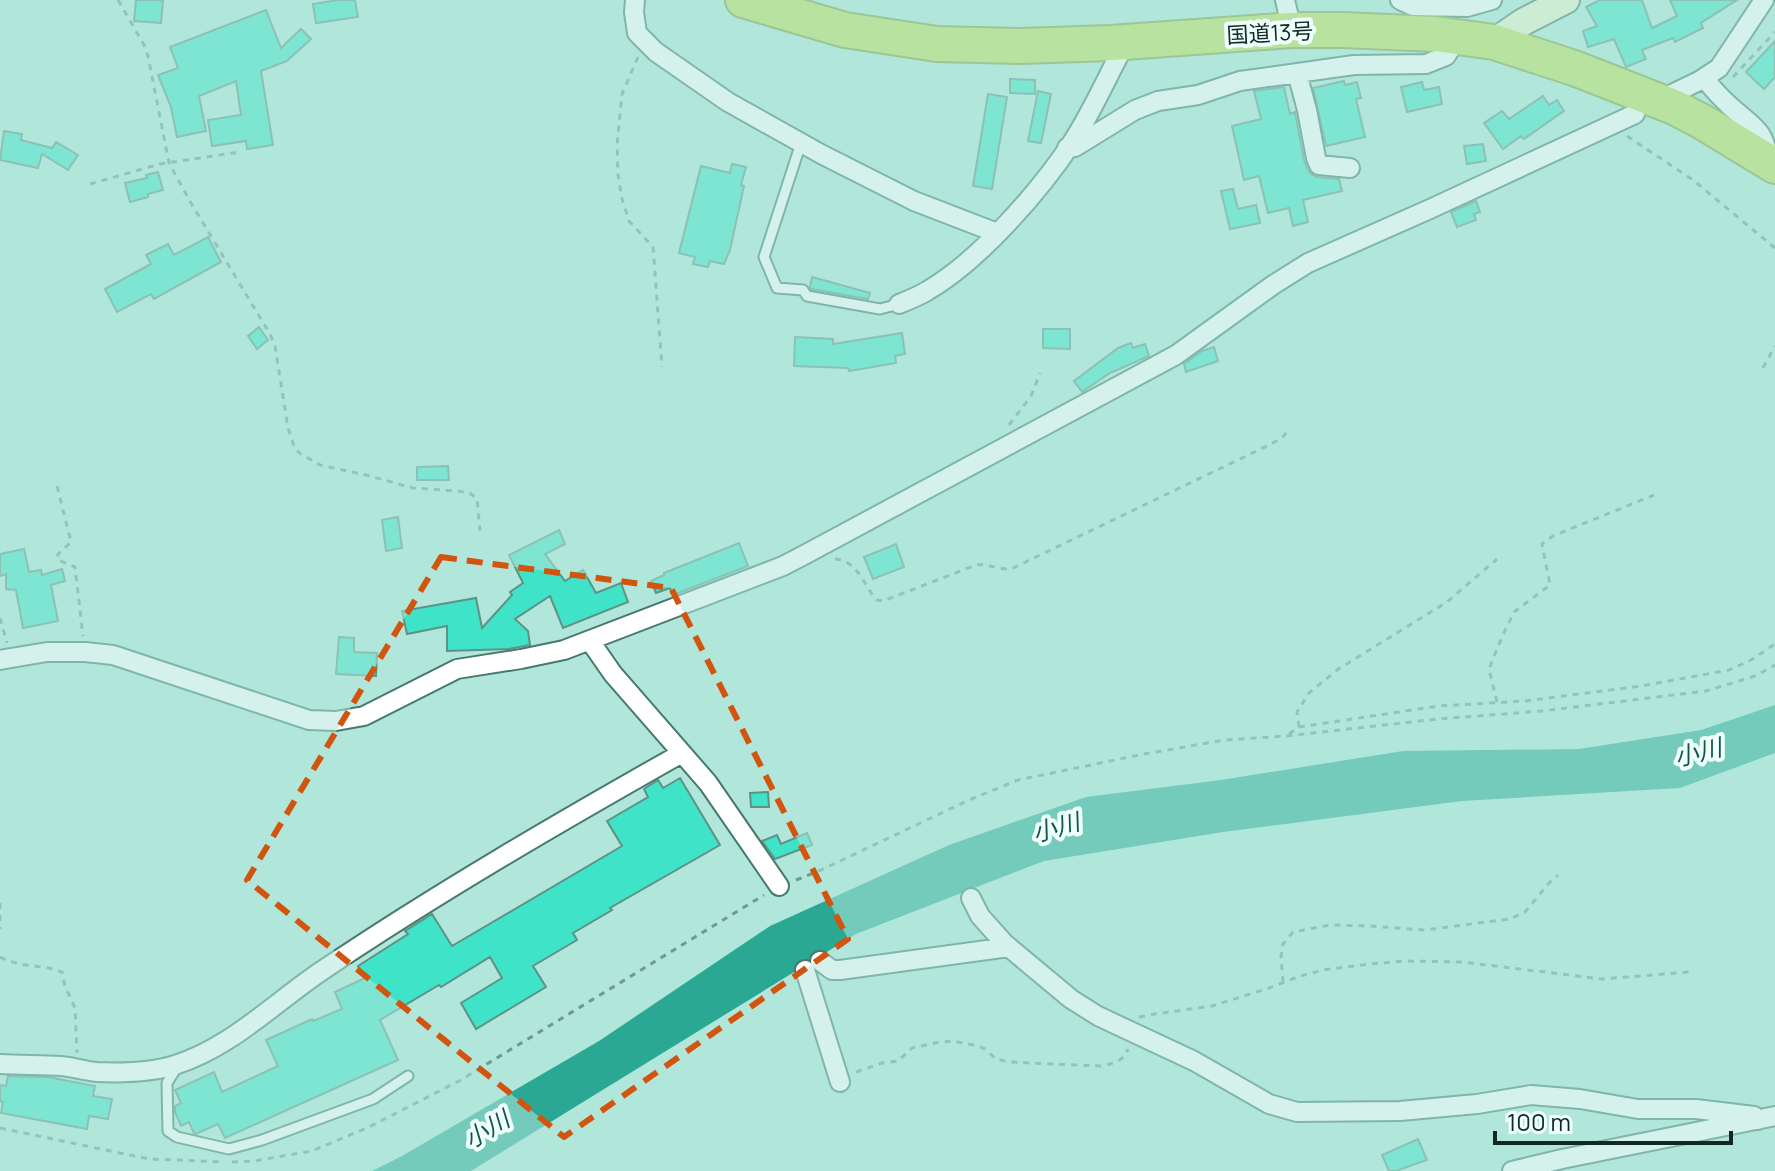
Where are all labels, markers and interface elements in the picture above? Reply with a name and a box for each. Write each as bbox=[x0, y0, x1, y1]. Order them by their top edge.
street label: 国道13号 bbox=[1226, 16, 1314, 50]
water label: 小川 bbox=[1670, 729, 1728, 773]
water label: 小川 bbox=[1028, 803, 1086, 849]
scale bar bbox=[1495, 1095, 1731, 1145]
water label: 小川 bbox=[457, 1101, 518, 1155]
text: 100 m bbox=[1507, 1105, 1571, 1138]

